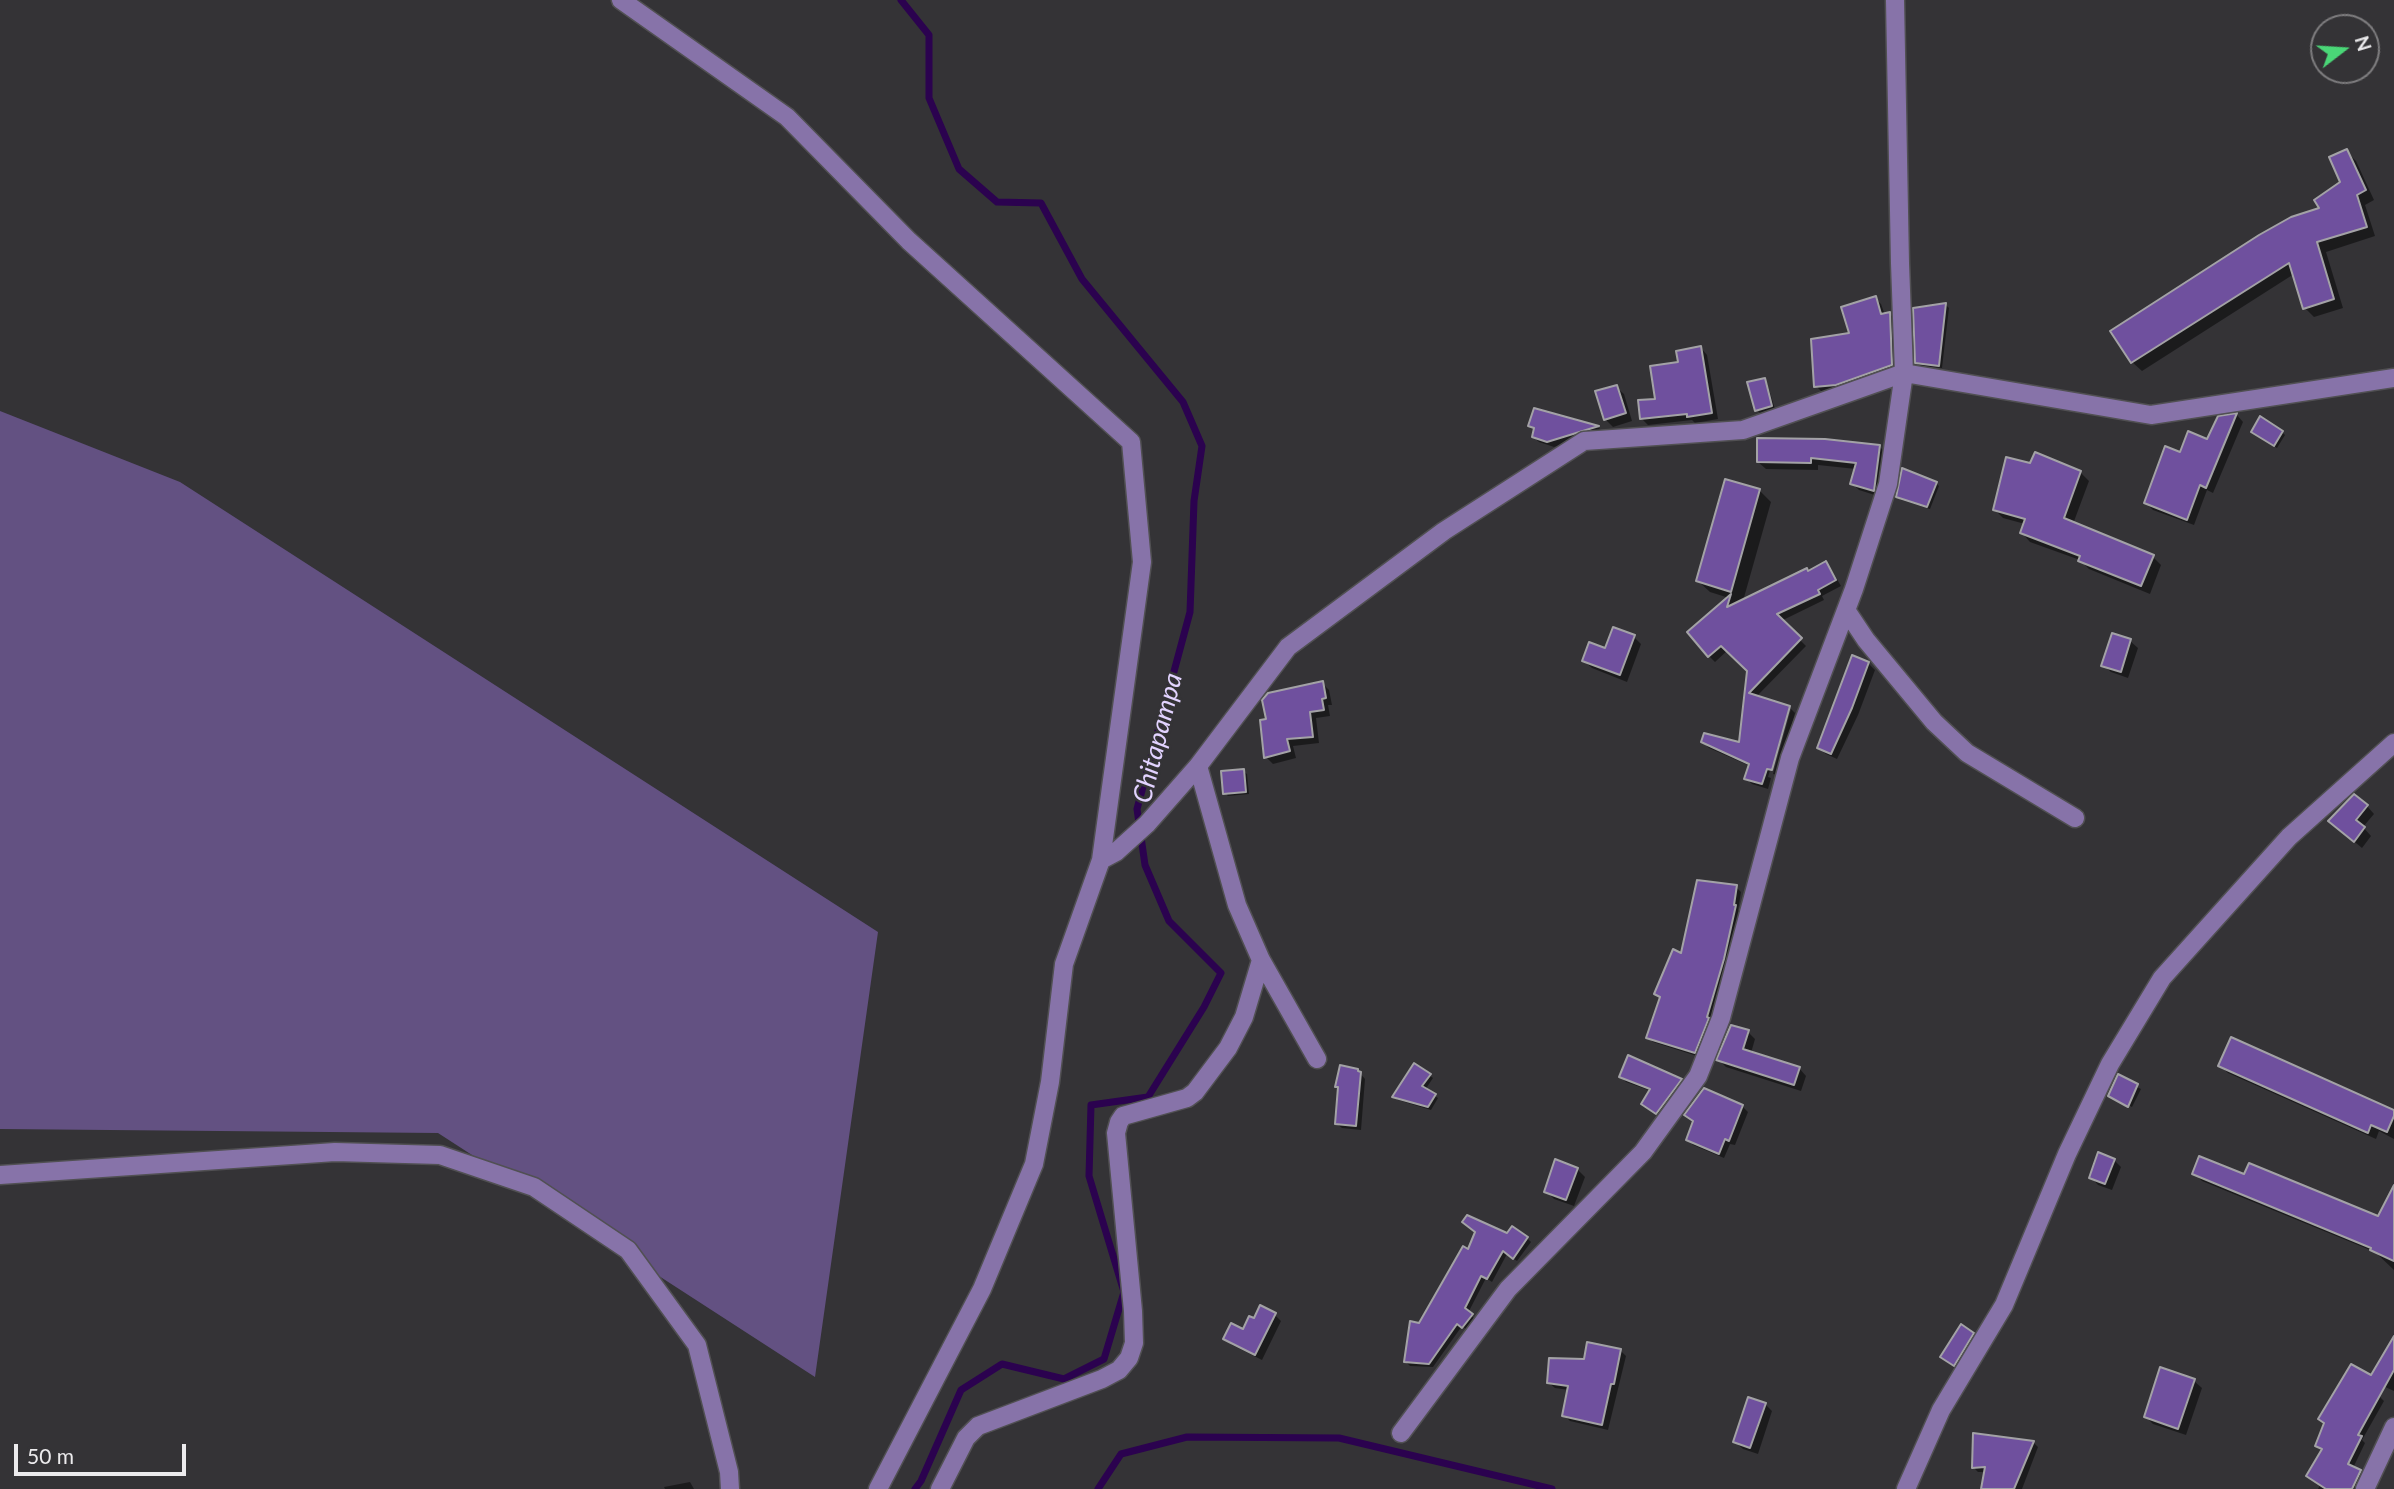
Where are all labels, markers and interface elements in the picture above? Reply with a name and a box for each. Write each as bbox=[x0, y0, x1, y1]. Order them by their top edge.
north arrow bbox=[2310, 14, 2380, 84]
text: N bbox=[2351, 33, 2377, 54]
water label: Chitapampa bbox=[1127, 670, 1189, 806]
scale bar bbox=[18, 1430, 189, 1474]
text: 50 m bbox=[27, 1443, 74, 1468]

